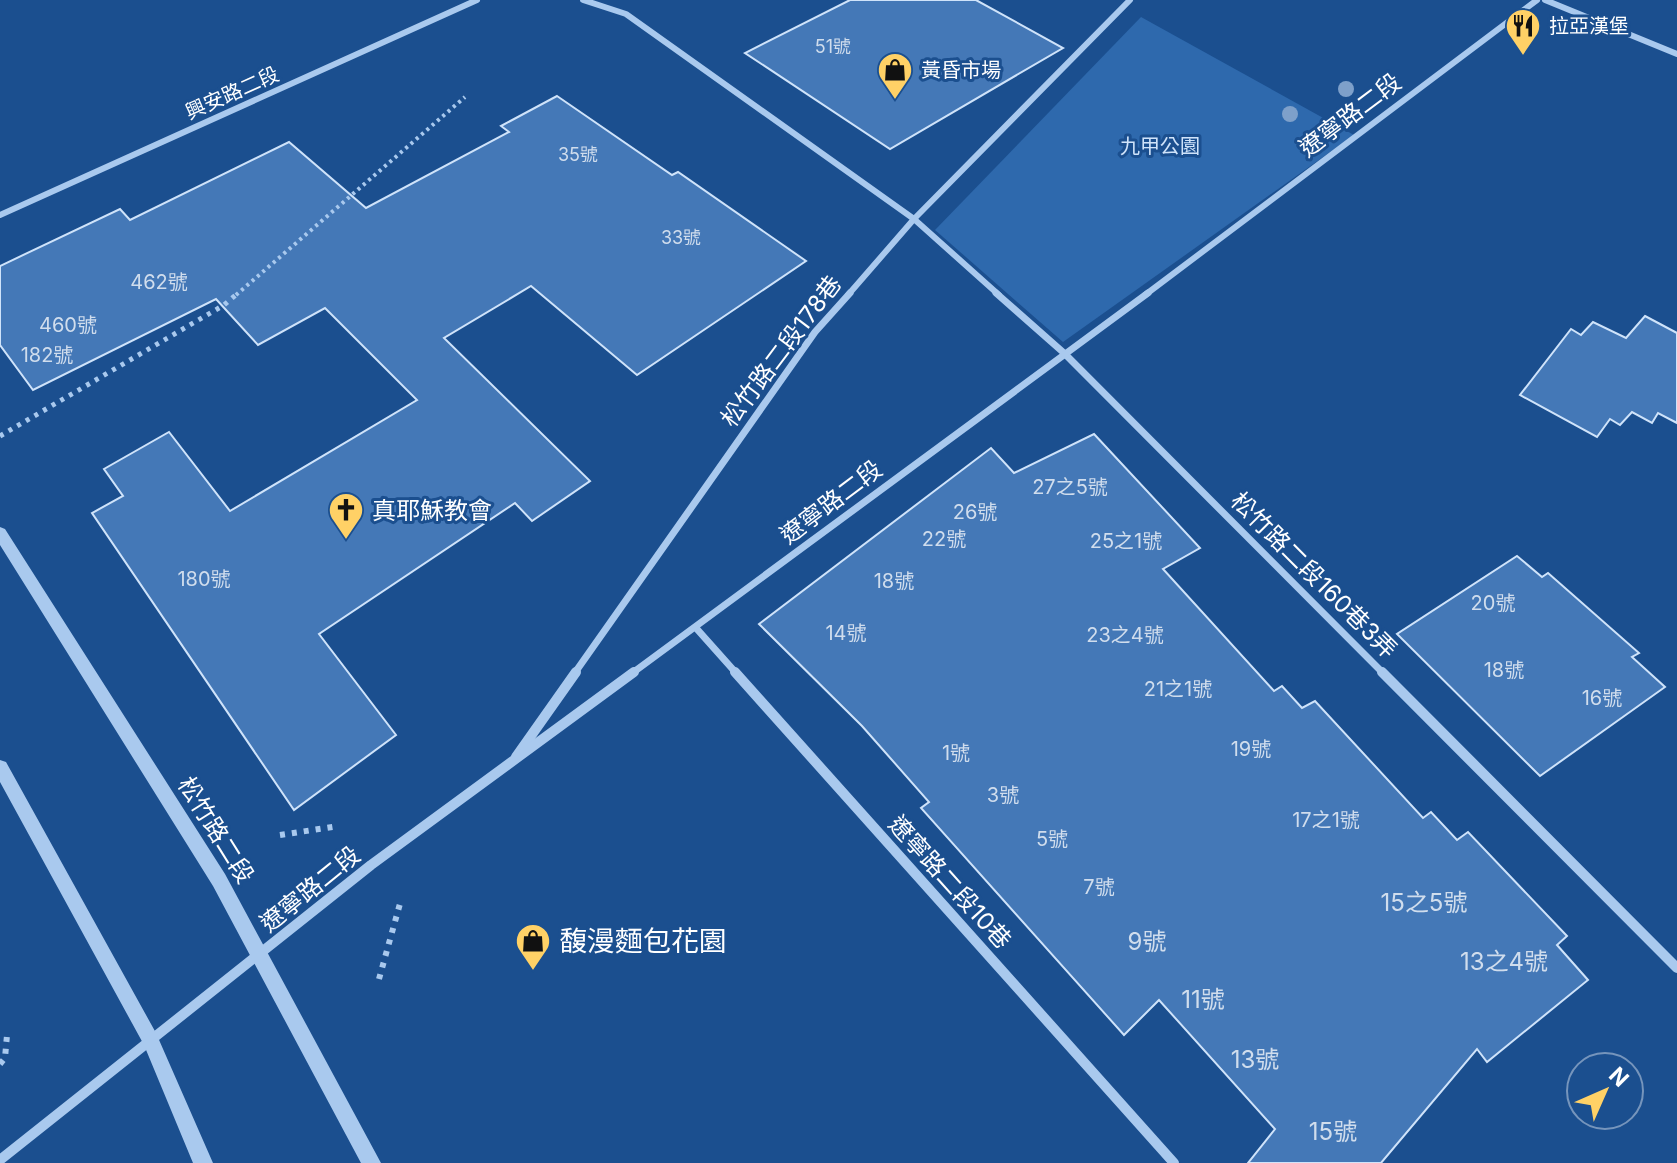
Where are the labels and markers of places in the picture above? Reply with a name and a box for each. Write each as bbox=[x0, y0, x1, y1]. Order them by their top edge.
restaurant icon: 拉亞漢堡 bbox=[1504, 7, 1542, 57]
place label: 拉亞漢堡 bbox=[1549, 14, 1629, 38]
shop icon: 黃昏市場 bbox=[876, 51, 914, 101]
place label: 黃昏市場 bbox=[921, 58, 1001, 82]
church icon: 真耶穌教會 bbox=[327, 491, 365, 541]
place label: 真耶穌教會 bbox=[372, 496, 492, 525]
shop icon: 馥漫麵包花園 bbox=[514, 922, 552, 972]
place label: 馥漫麵包花園 bbox=[559, 924, 727, 958]

